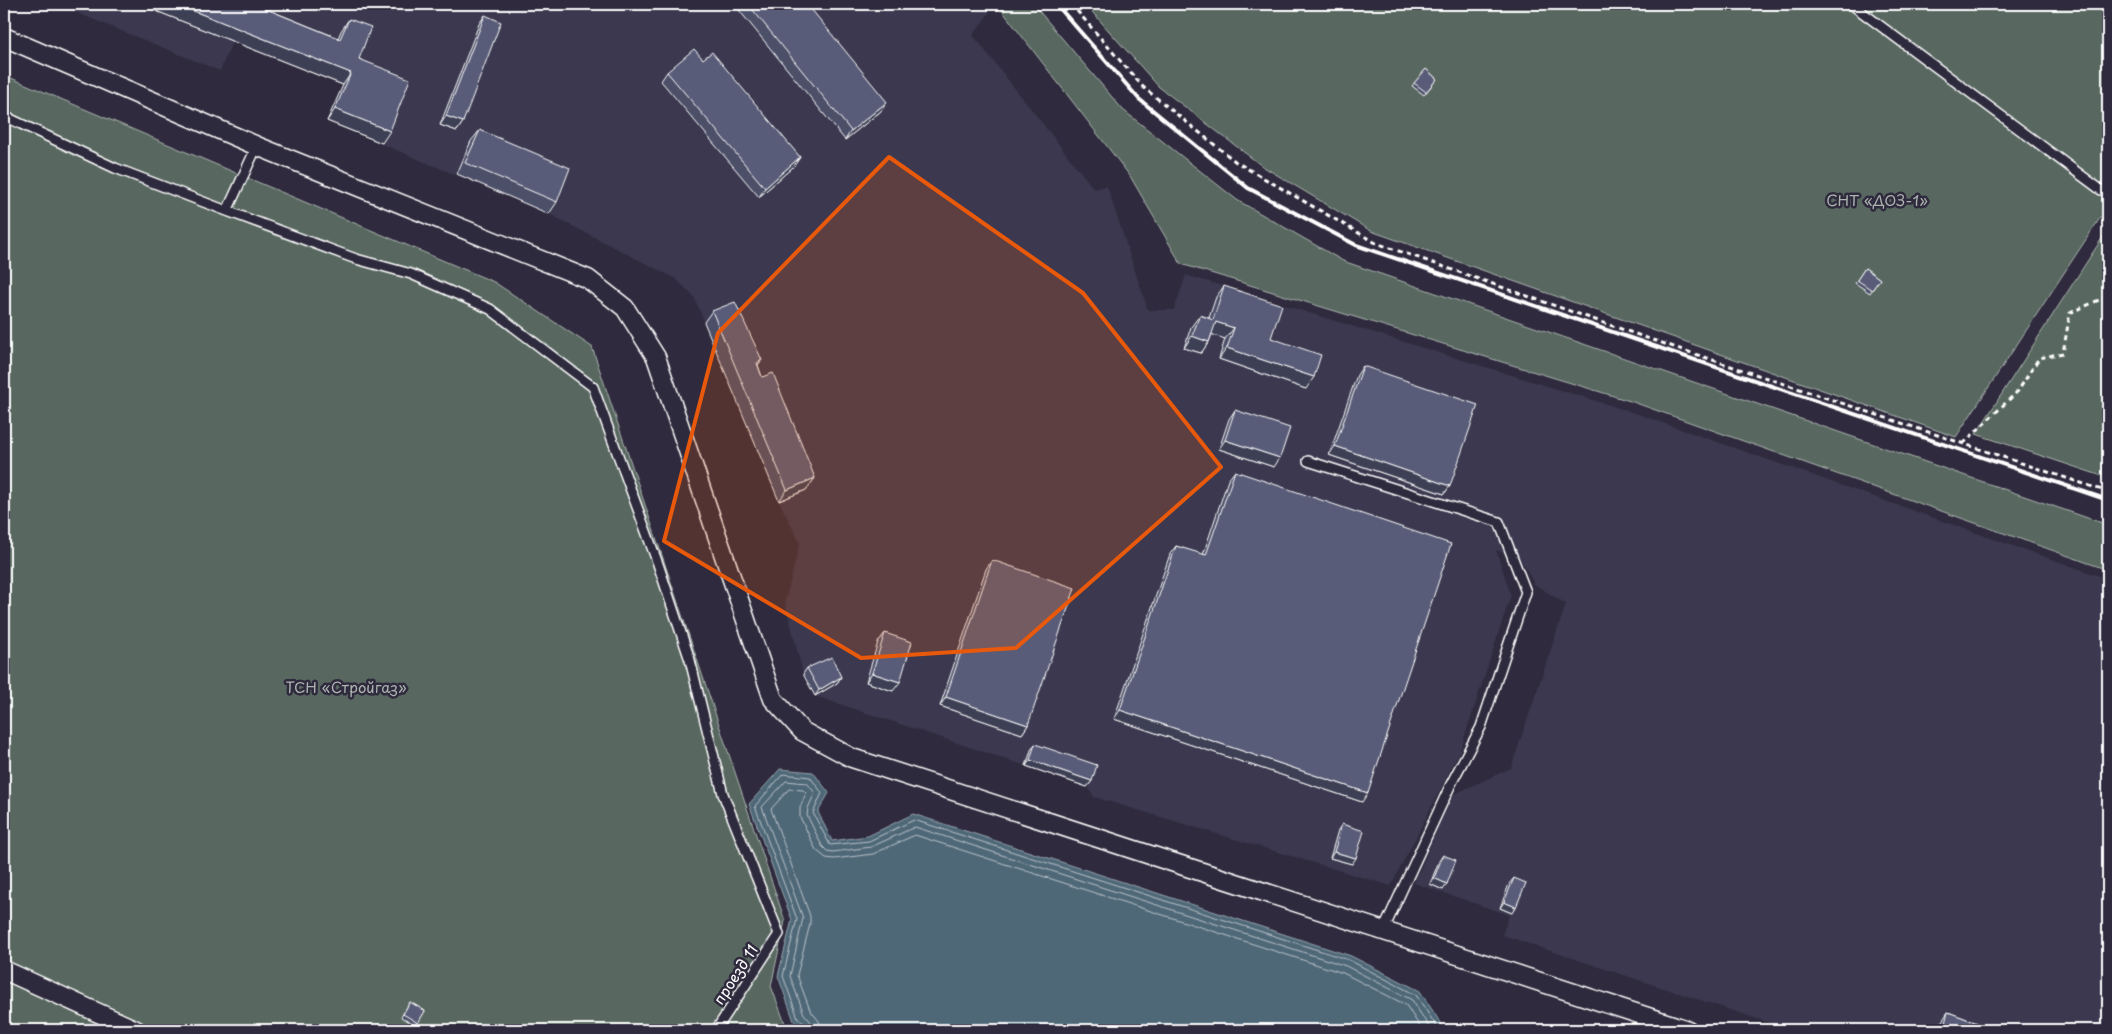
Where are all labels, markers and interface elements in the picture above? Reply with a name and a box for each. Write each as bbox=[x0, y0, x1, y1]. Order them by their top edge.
park label: СНТ «ДОЗ-1» bbox=[1826, 188, 1928, 211]
park label: ТСН «Стройгаз» bbox=[285, 675, 407, 698]
street label: проезд 11 bbox=[707, 940, 763, 1009]

